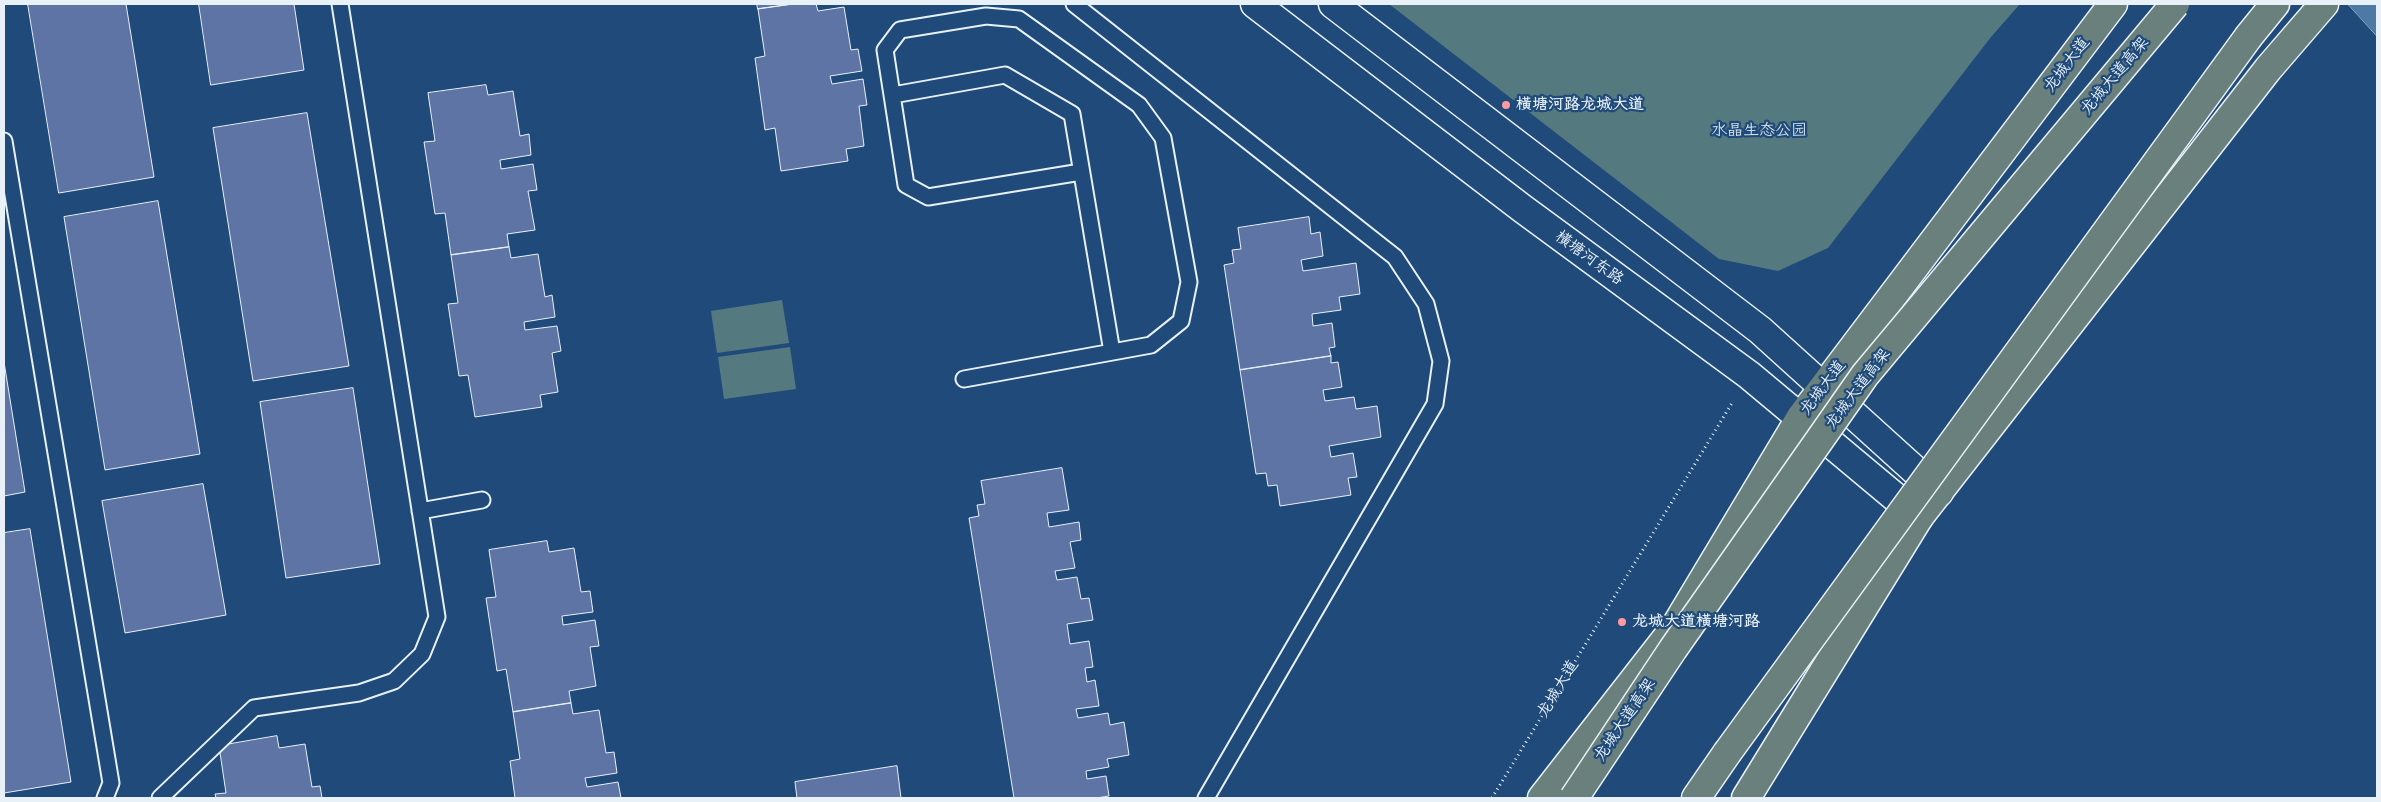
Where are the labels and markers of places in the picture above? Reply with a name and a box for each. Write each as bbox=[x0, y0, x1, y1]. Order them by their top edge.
place label: 横塘河路龙城大道 bbox=[1516, 95, 1644, 115]
marker: 横塘河路龙城大道 bbox=[1500, 99, 1512, 111]
place label: 龙城大道横塘河路 bbox=[1632, 612, 1760, 632]
marker: 龙城大道横塘河路 bbox=[1616, 616, 1628, 628]

